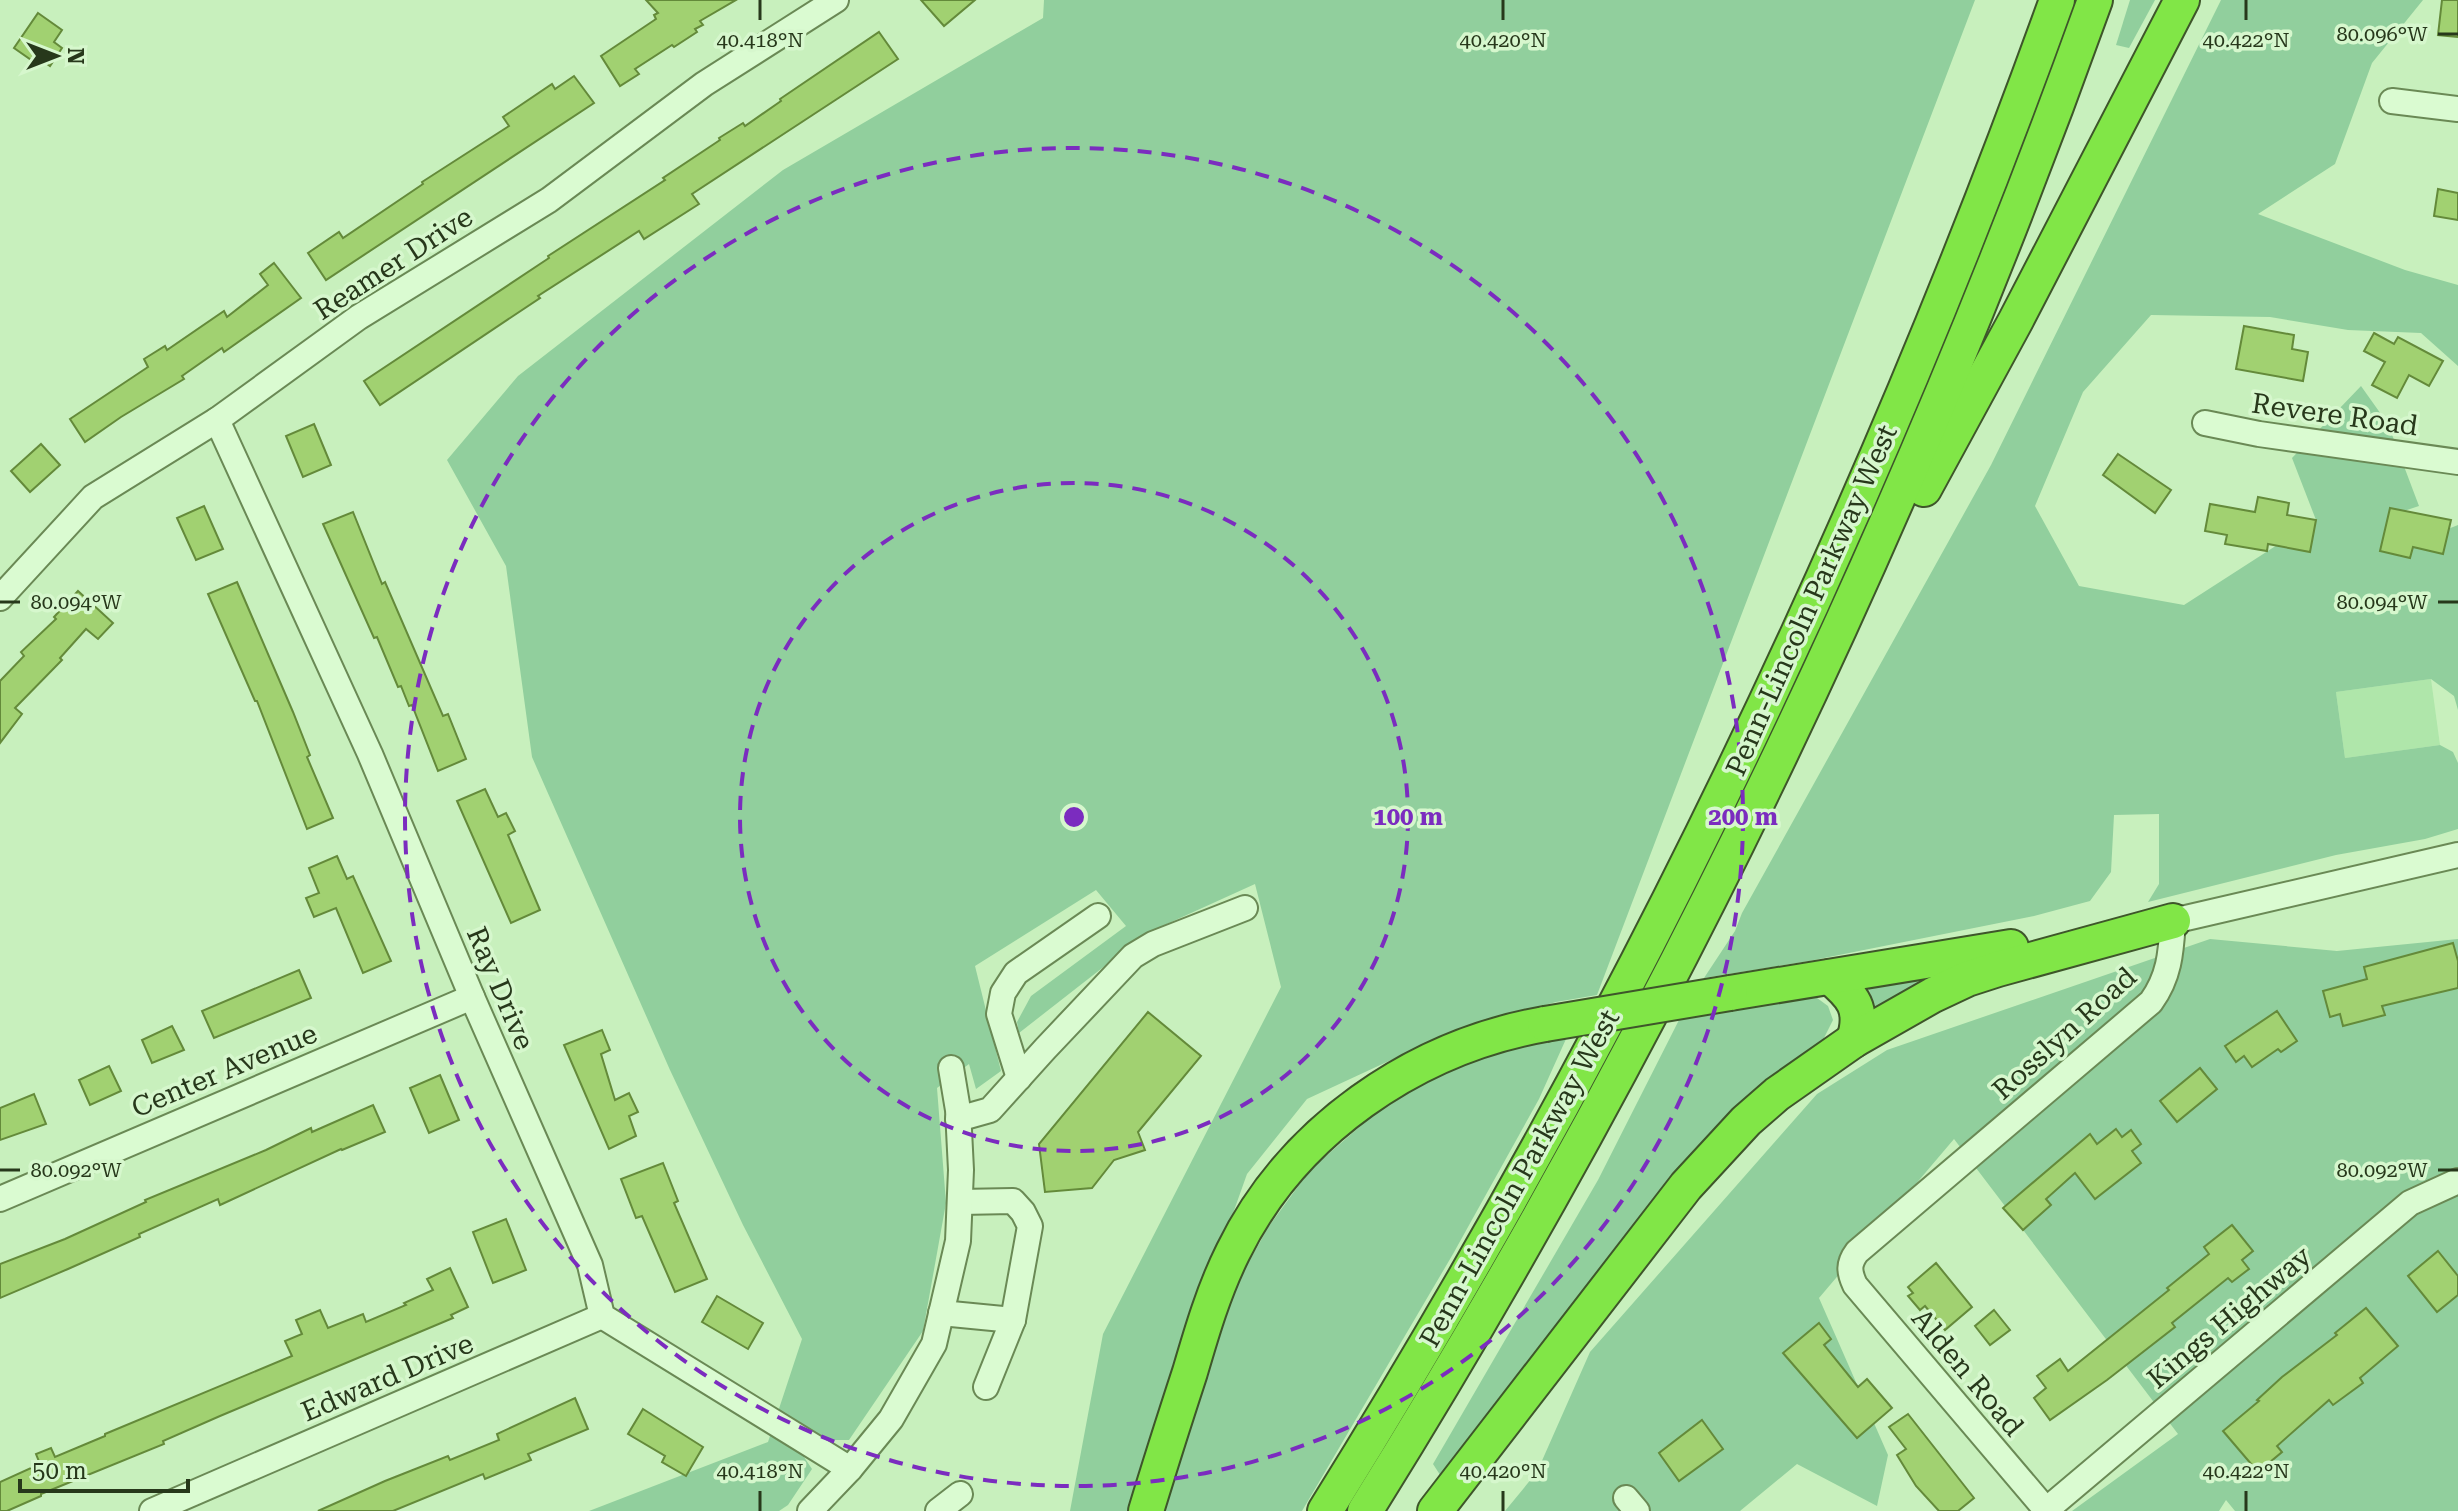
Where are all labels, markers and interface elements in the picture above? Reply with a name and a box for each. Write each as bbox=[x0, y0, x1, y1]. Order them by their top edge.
north arrow bbox=[16, 16, 96, 96]
text: 80.096°W bbox=[2336, 22, 2428, 46]
text: 40.418°N bbox=[717, 28, 803, 52]
text: 40.420°N bbox=[1460, 28, 1546, 52]
text: 40.422°N bbox=[2203, 28, 2289, 52]
text: N bbox=[63, 48, 88, 65]
street label: Reamer Drive bbox=[308, 200, 479, 327]
street label: Revere Road bbox=[2250, 386, 2420, 443]
street label: Penn-Lincoln Parkway West bbox=[1719, 420, 1904, 781]
text: 80.094°W bbox=[30, 590, 122, 614]
text: 80.094°W bbox=[2336, 590, 2428, 614]
centre of rings bbox=[1060, 803, 1088, 831]
text: 100 m bbox=[1373, 803, 1443, 831]
text: 200 m bbox=[1708, 803, 1778, 831]
street label: Ray Drive bbox=[460, 922, 541, 1055]
street label: Rosslyn Road bbox=[1986, 960, 2143, 1106]
street label: Penn-Lincoln Parkway West bbox=[1413, 1004, 1626, 1353]
street label: Center Avenue bbox=[127, 1017, 322, 1124]
text: 80.092°W bbox=[30, 1158, 122, 1182]
text: 80.092°W bbox=[2336, 1158, 2428, 1182]
street label: Kings Highway bbox=[2141, 1239, 2318, 1395]
street label: Alden Road bbox=[1905, 1302, 2030, 1443]
street label: Edward Drive bbox=[296, 1326, 478, 1428]
scale bar bbox=[20, 1443, 188, 1493]
text: 50 m bbox=[32, 1457, 87, 1485]
text: 40.418°N bbox=[717, 1459, 803, 1483]
text: 40.420°N bbox=[1460, 1459, 1546, 1483]
text: 40.422°N bbox=[2203, 1459, 2289, 1483]

